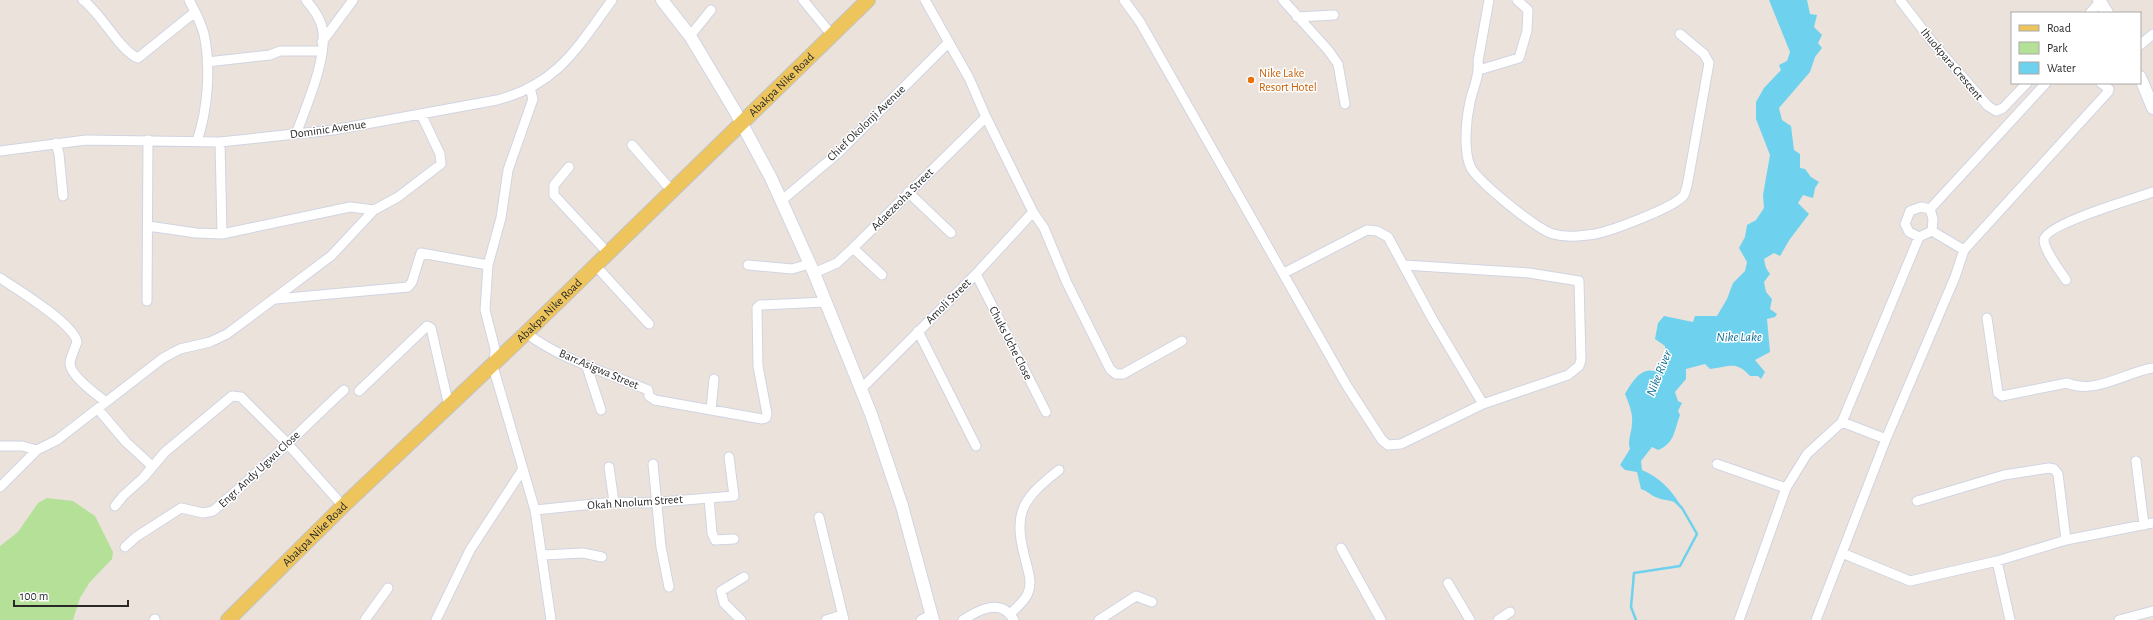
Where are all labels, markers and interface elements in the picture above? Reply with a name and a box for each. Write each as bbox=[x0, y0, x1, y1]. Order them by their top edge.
legend bbox=[2011, 12, 2141, 84]
text: Road bbox=[2047, 22, 2071, 34]
street label: Ihuokpara Crescent bbox=[1919, 26, 1986, 102]
text: Park bbox=[2047, 42, 2068, 54]
street label: Abakpa Nike Road bbox=[746, 50, 816, 119]
text: Water bbox=[2047, 62, 2076, 74]
place label: Nike Lake Resort Hotel bbox=[1259, 67, 1317, 93]
marker: Nike Lake Resort Hotel bbox=[1246, 75, 1256, 85]
street label: Chief Okolonji Avenue bbox=[825, 83, 908, 164]
street label: Dominic Avenue bbox=[289, 118, 367, 140]
street label: Adaezeoha Street bbox=[869, 166, 935, 232]
street label: Abakpa Nike Road bbox=[514, 276, 584, 345]
street label: Amoli Street bbox=[923, 276, 973, 326]
street label: Chuks Uche Close bbox=[987, 304, 1035, 382]
water label: Nike Lake bbox=[1716, 331, 1762, 344]
street label: Barr.Asigwa Street bbox=[557, 347, 641, 391]
water label: Nike River bbox=[1644, 348, 1675, 398]
street label: Engr. Andy Ugwu Close bbox=[216, 428, 303, 510]
street label: Okah Nnolum Street bbox=[587, 493, 683, 511]
street label: Abakpa Nike Road bbox=[280, 500, 349, 569]
scale bar bbox=[14, 582, 128, 608]
text: 100 m bbox=[20, 590, 48, 602]

